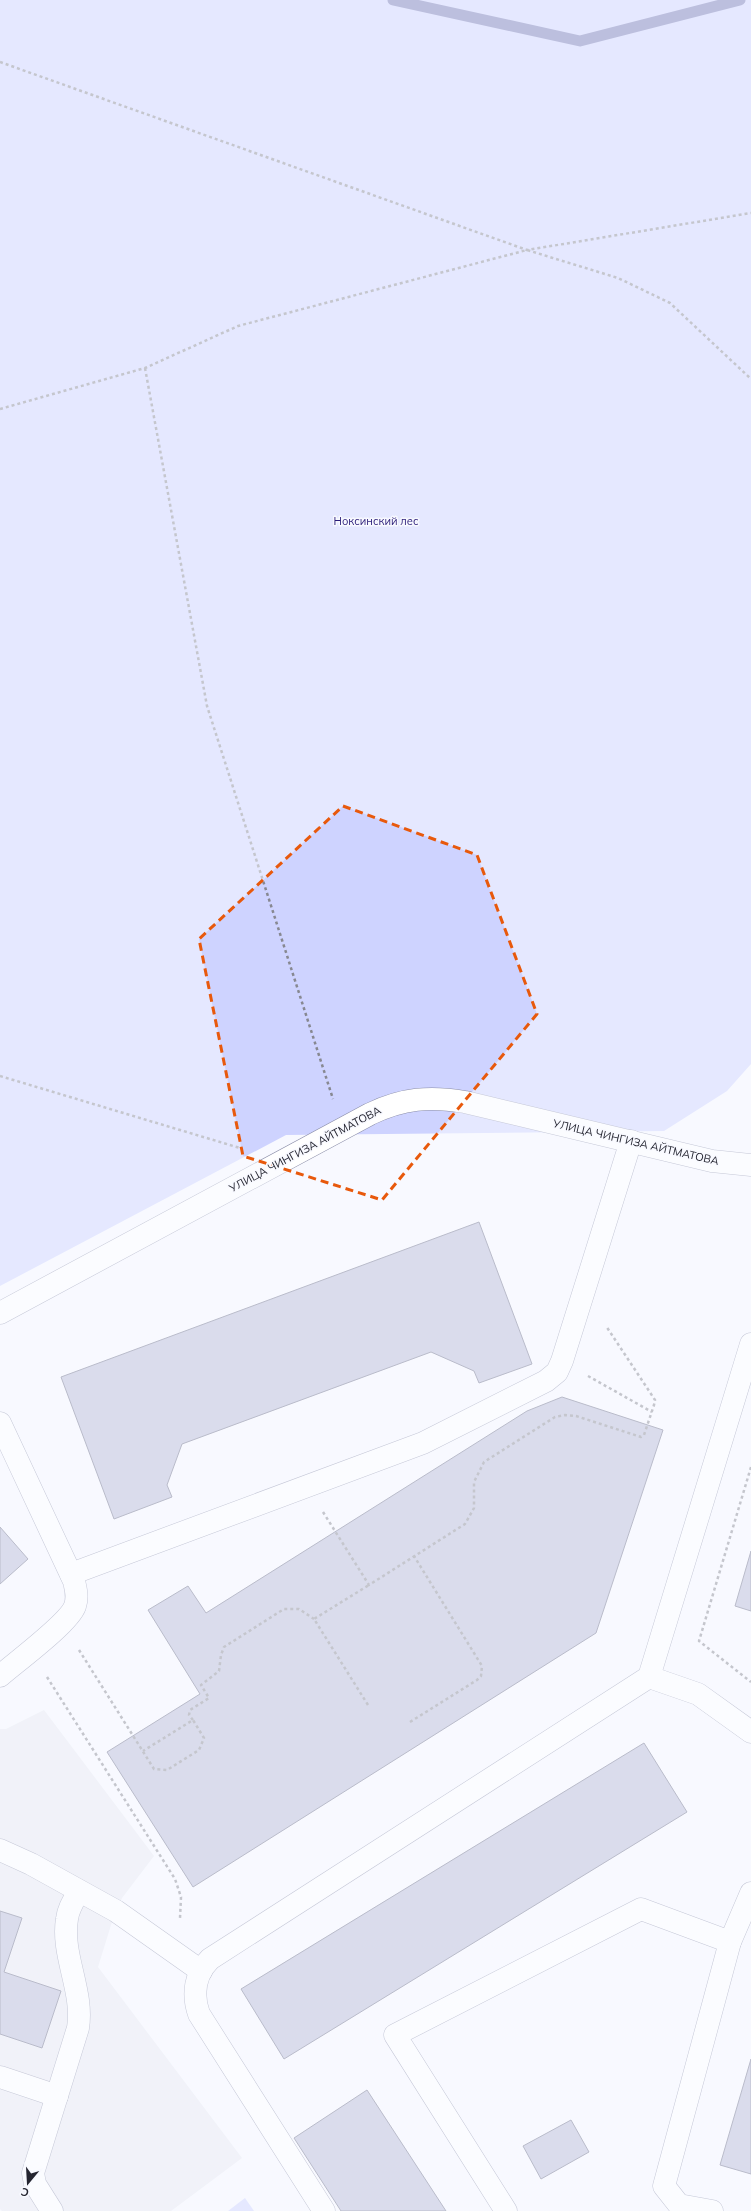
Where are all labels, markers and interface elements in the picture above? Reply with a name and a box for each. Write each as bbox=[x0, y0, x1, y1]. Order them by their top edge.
park label: Ноксинский лес bbox=[334, 514, 419, 528]
street label: УЛИЦА ЧИНГИЗА АЙТМАТОВА bbox=[226, 1103, 383, 1196]
street label: УЛИЦА ЧИНГИЗА АЙТМАТОВА bbox=[551, 1116, 720, 1168]
north arrow bbox=[8, 2163, 48, 2203]
text: С bbox=[19, 2185, 31, 2200]

